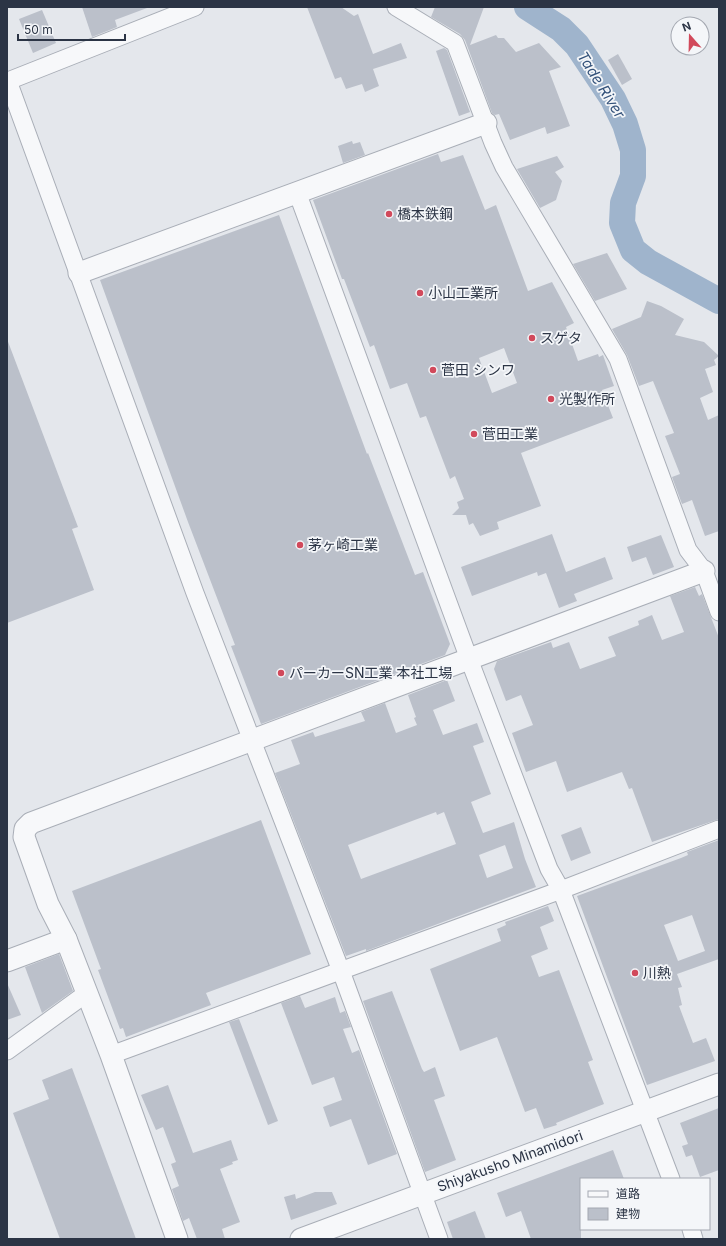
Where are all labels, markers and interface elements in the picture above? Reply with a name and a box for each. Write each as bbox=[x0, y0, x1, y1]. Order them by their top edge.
scale bar bbox=[18, 16, 125, 42]
north arrow bbox=[670, 16, 710, 56]
text: N bbox=[680, 19, 693, 35]
text: 50 m bbox=[24, 22, 53, 37]
water label: Tade River bbox=[573, 48, 630, 122]
place label: 橋本鉄鋼 bbox=[397, 205, 453, 222]
marker: 橋本鉄鋼 bbox=[384, 209, 394, 219]
place label: 小山工業所 bbox=[428, 284, 498, 301]
marker: 小山工業所 bbox=[415, 288, 425, 298]
place label: スゲタ bbox=[540, 329, 582, 346]
marker: スゲタ bbox=[527, 333, 537, 343]
place label: 菅田 シンワ bbox=[441, 361, 515, 378]
marker: 菅田 シンワ bbox=[428, 365, 438, 375]
place label: 光製作所 bbox=[559, 390, 615, 407]
marker: 光製作所 bbox=[546, 394, 556, 404]
place label: 菅田工業 bbox=[482, 425, 538, 442]
marker: 菅田工業 bbox=[469, 429, 479, 439]
place label: 茅ヶ崎工業 bbox=[308, 536, 378, 553]
marker: 茅ヶ崎工業 bbox=[295, 540, 305, 550]
place label: パーカーSN工業 本社工場 bbox=[289, 664, 452, 681]
marker: パーカーSN工業 本社工場 bbox=[276, 668, 286, 678]
place label: 川熱 bbox=[643, 964, 671, 981]
marker: 川熱 bbox=[630, 968, 640, 978]
street label: Shiyakusho Minamidori bbox=[435, 1126, 585, 1195]
legend bbox=[580, 1178, 710, 1230]
text: 道路 bbox=[616, 1186, 640, 1201]
text: 建物 bbox=[616, 1206, 640, 1221]

